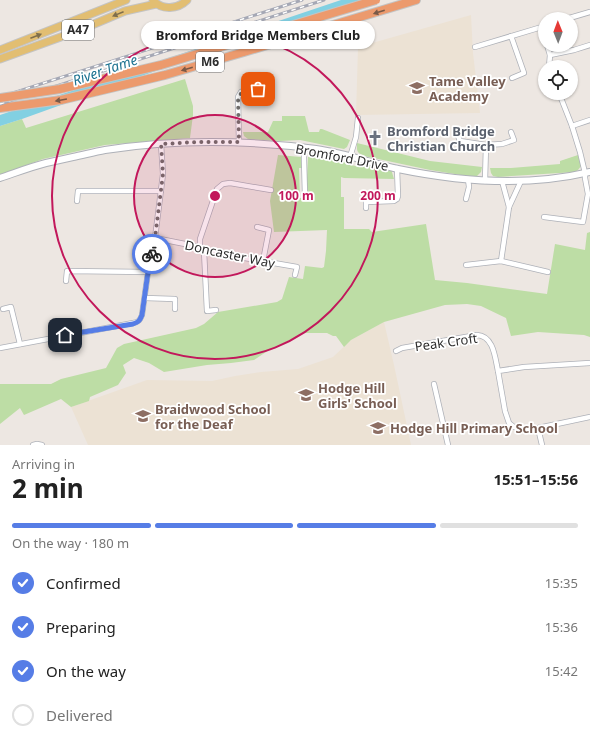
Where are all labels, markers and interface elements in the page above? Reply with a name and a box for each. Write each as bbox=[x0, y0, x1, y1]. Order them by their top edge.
one-way arrow bbox=[373, 9, 385, 15]
one-way arrow bbox=[112, 12, 124, 18]
north arrow bbox=[538, 12, 578, 52]
map controls bbox=[538, 12, 578, 100]
road number: A47 bbox=[62, 20, 94, 40]
callout: Bromford Bridge Members Club bbox=[141, 21, 375, 49]
text: Bromford Bridge Members Club bbox=[156, 26, 360, 44]
one-way arrow bbox=[31, 32, 43, 38]
water label: River Tame bbox=[70, 50, 140, 89]
road number: M6 bbox=[196, 52, 224, 72]
button: locate bbox=[538, 60, 578, 100]
one-way arrow bbox=[181, 66, 194, 72]
pin bbox=[241, 72, 275, 106]
place label: Tame Valley Academy bbox=[429, 72, 506, 105]
icon: bag bbox=[247, 78, 269, 100]
school or university icon: Tame Valley Academy bbox=[408, 79, 426, 97]
one-way arrow bbox=[55, 97, 67, 103]
place label: Bromford Bridge Christian Church bbox=[387, 122, 495, 155]
church icon: Bromford Bridge Christian Church bbox=[366, 129, 384, 147]
street label: Bromford Drive bbox=[294, 139, 390, 175]
text: 100 m bbox=[278, 187, 314, 204]
text: 200 m bbox=[360, 187, 396, 204]
centre of rings bbox=[208, 189, 222, 203]
courier bbox=[132, 234, 172, 274]
street label: Doncaster Way bbox=[183, 236, 277, 272]
icon: bike bbox=[141, 243, 163, 265]
pin bbox=[48, 318, 82, 352]
icon: home bbox=[54, 324, 76, 346]
street label: Peak Croft bbox=[413, 329, 479, 355]
place label: Hodge Hill Girls' School bbox=[318, 379, 397, 412]
school or university icon: Hodge Hill Girls' School bbox=[297, 386, 315, 404]
place label: Braidwood School for the Deaf bbox=[155, 400, 271, 433]
school or university icon: Braidwood School for the Deaf bbox=[134, 407, 152, 425]
school or university icon: Hodge Hill Primary School bbox=[369, 419, 387, 437]
place label: Hodge Hill Primary School bbox=[390, 419, 558, 437]
text: Arriving in bbox=[12, 455, 75, 473]
text: 15:51–15:56 bbox=[493, 469, 578, 489]
text: 2 min bbox=[12, 470, 84, 506]
text: On the way · 180 m bbox=[12, 534, 129, 552]
icon: check bbox=[12, 572, 34, 594]
text: Confirmed bbox=[46, 573, 121, 593]
text: 15:35 bbox=[545, 574, 578, 592]
icon: check bbox=[12, 616, 34, 638]
text: Preparing bbox=[46, 617, 116, 637]
text: 15:36 bbox=[545, 618, 578, 636]
icon: check bbox=[12, 660, 34, 682]
text: On the way bbox=[46, 661, 126, 681]
text: 15:42 bbox=[545, 662, 578, 680]
text: Delivered bbox=[46, 705, 113, 725]

